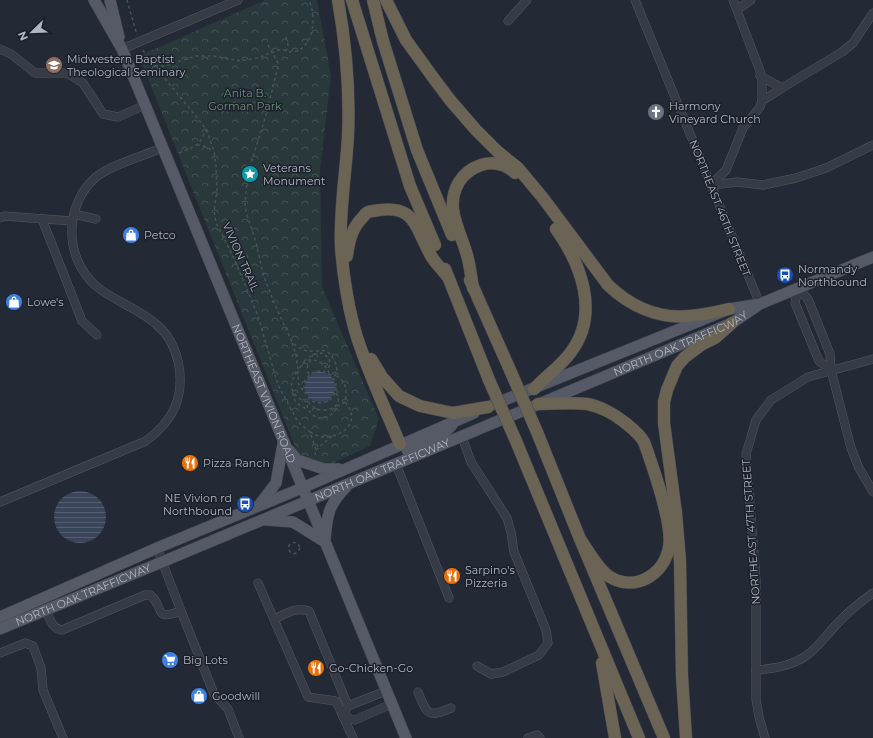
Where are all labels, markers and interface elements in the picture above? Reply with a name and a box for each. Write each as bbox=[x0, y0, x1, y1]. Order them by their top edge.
north arrow bbox=[12, 12, 52, 52]
text: N bbox=[15, 29, 31, 43]
place label: Midwestern Baptist Theological Seminary bbox=[67, 52, 185, 79]
school or university icon: Midwestern Baptist Theological Seminary bbox=[44, 55, 64, 75]
park label: Anita B. Gorman Park bbox=[208, 86, 282, 113]
place label: Harmony Vineyard Church bbox=[669, 99, 761, 126]
church icon: Harmony Vineyard Church bbox=[646, 102, 666, 122]
street label: NORTHEAST 46TH STREET bbox=[686, 138, 754, 279]
place label: Veterans Monument bbox=[263, 161, 326, 188]
place icon: Veterans Monument bbox=[240, 164, 260, 184]
street label: VIVION TRAIL bbox=[219, 220, 263, 294]
shop icon: Petco bbox=[121, 225, 141, 245]
place label: Petco bbox=[144, 228, 176, 242]
place label: Normandy Northbound bbox=[798, 262, 867, 289]
bus stop icon: Normandy Northbound bbox=[775, 265, 795, 285]
shop icon: Lowe's bbox=[4, 292, 24, 312]
place label: Lowe's bbox=[27, 295, 64, 309]
street label: NORTH OAK TRAFFICWAY bbox=[611, 308, 750, 379]
street label: NORTHEAST VIVION ROAD bbox=[229, 322, 299, 465]
street label: NORTH OAK TRAFFICWAY bbox=[312, 435, 452, 504]
restaurant icon: Pizza Ranch bbox=[180, 453, 200, 473]
place label: Pizza Ranch bbox=[203, 456, 270, 470]
street label: NORTHEAST 47TH STREET bbox=[739, 458, 763, 605]
place label: NE Vivion rd Northbound bbox=[163, 491, 232, 518]
bus stop icon: NE Vivion rd Northbound bbox=[235, 494, 255, 514]
street label: NORTH OAK TRAFFICWAY bbox=[13, 560, 153, 629]
place label: Sarpino's Pizzeria bbox=[465, 563, 515, 590]
restaurant icon: Sarpino's Pizzeria bbox=[442, 566, 462, 586]
supermarket icon: Big Lots bbox=[160, 650, 180, 670]
place label: Big Lots bbox=[183, 653, 228, 667]
restaurant icon: Go-Chicken-Go bbox=[306, 658, 326, 678]
place label: Go-Chicken-Go bbox=[329, 661, 413, 675]
shop icon: Goodwill bbox=[189, 686, 209, 706]
place label: Goodwill bbox=[212, 689, 260, 703]

